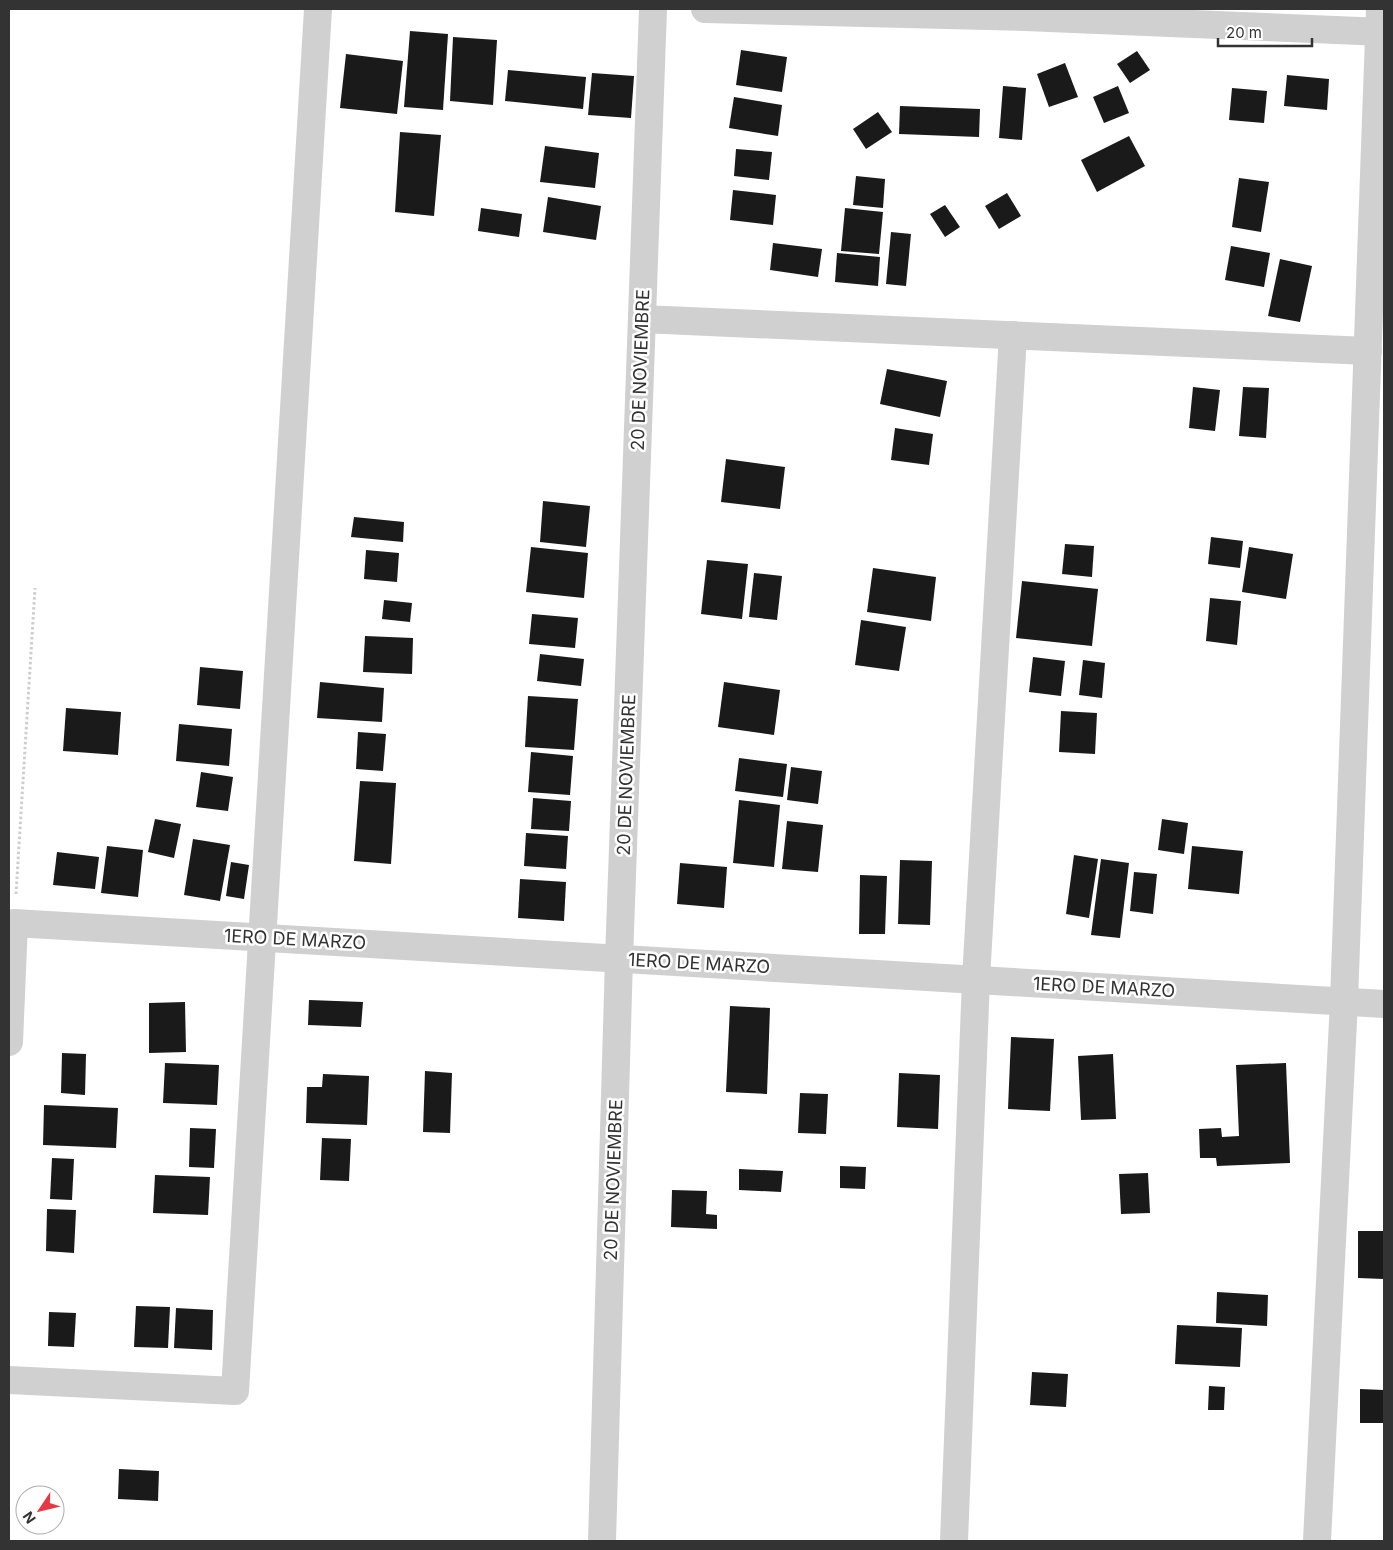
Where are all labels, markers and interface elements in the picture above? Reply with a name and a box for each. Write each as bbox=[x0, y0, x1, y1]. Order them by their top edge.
scale bar bbox=[1218, 15, 1312, 47]
text: 20 m bbox=[1226, 23, 1262, 42]
street label: 20 DE NOVIEMBRE bbox=[627, 289, 653, 451]
street label: 20 DE NOVIEMBRE bbox=[613, 694, 639, 856]
street label: 1ERO DE MARZO bbox=[223, 925, 367, 953]
street label: 1ERO DE MARZO bbox=[627, 949, 771, 977]
street label: 1ERO DE MARZO bbox=[1032, 973, 1176, 1001]
street label: 20 DE NOVIEMBRE bbox=[600, 1099, 626, 1261]
north arrow bbox=[15, 1485, 65, 1535]
text: N bbox=[19, 1508, 39, 1527]

